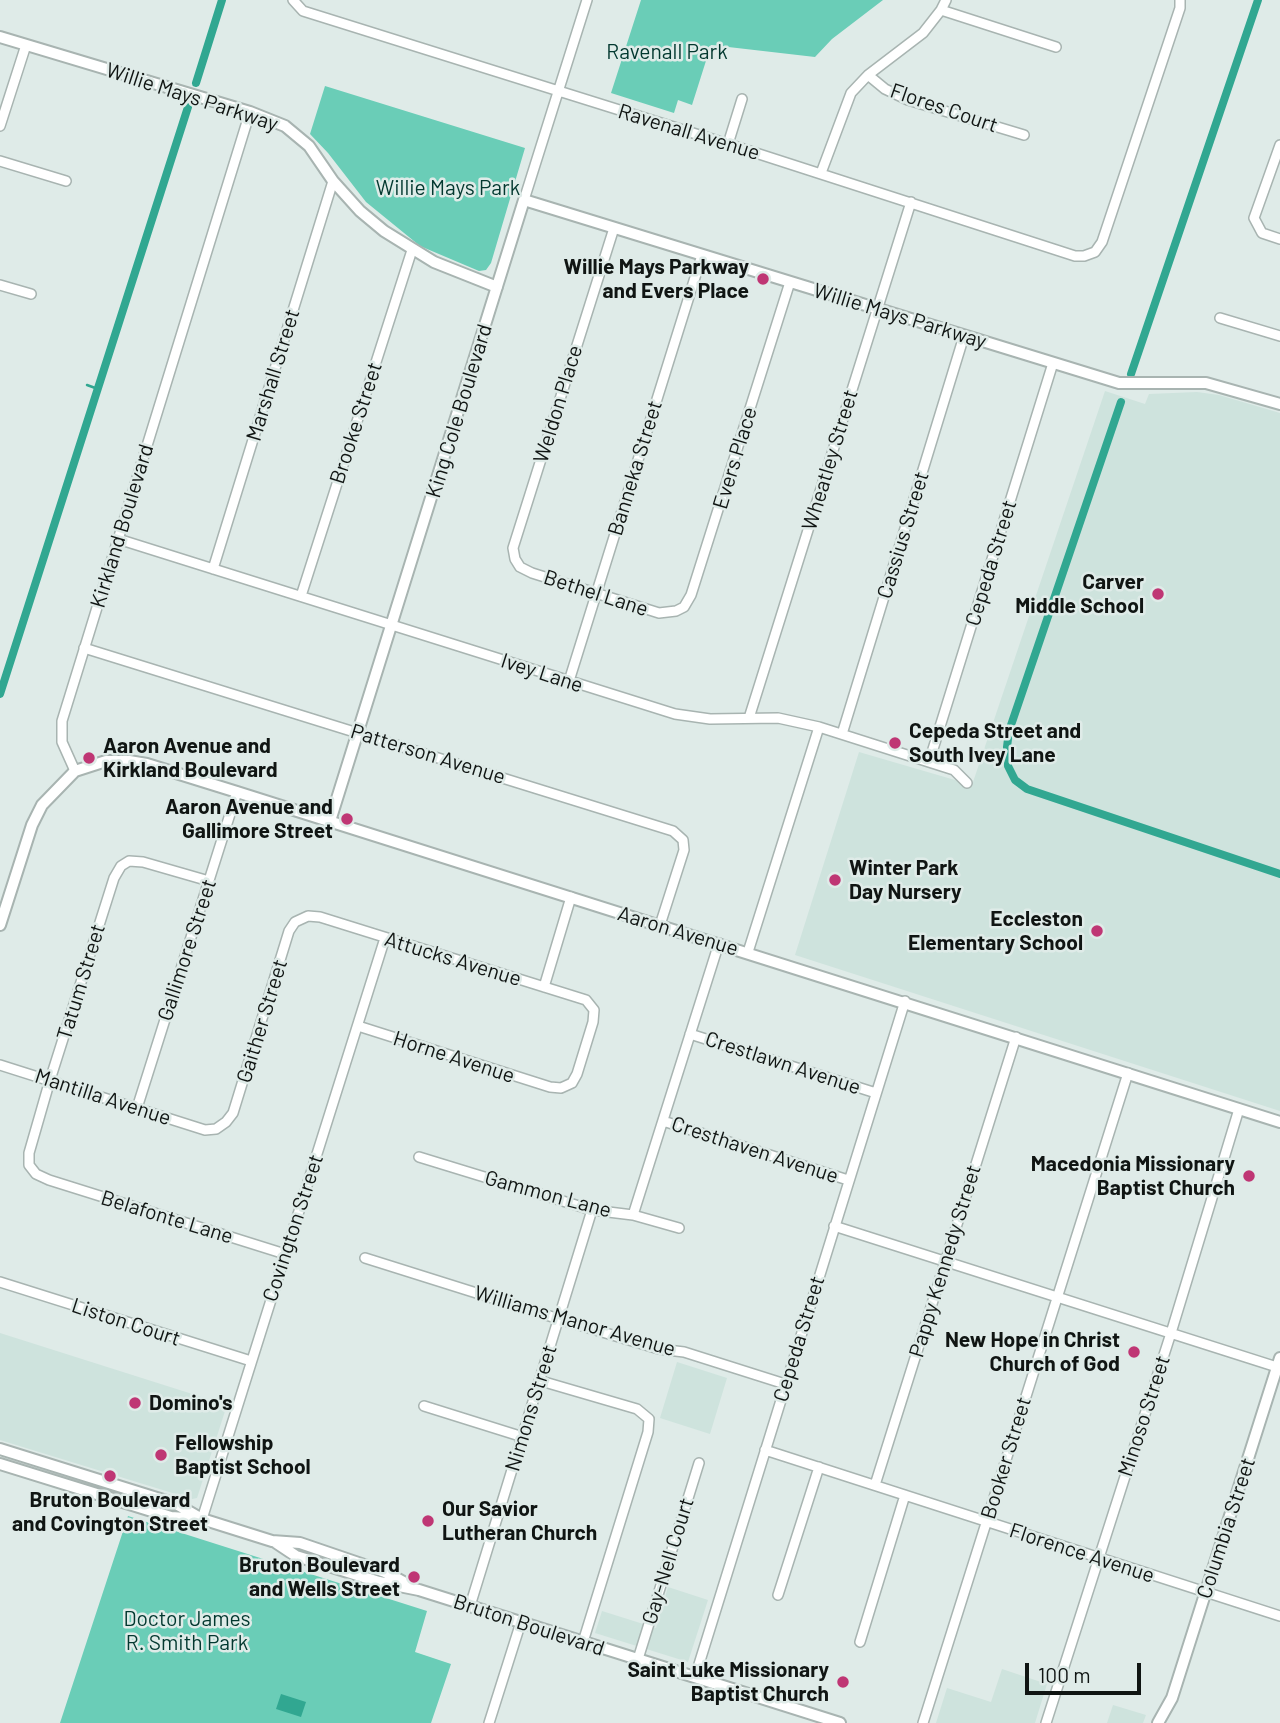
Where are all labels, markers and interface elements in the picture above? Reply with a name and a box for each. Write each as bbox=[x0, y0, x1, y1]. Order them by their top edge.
park label: Ravenall Park bbox=[606, 39, 728, 65]
street label: Willie Mays Parkway bbox=[103, 57, 281, 137]
street label: Flores Court bbox=[887, 78, 1001, 138]
street label: Ravenall Avenue bbox=[615, 98, 763, 166]
park label: Willie Mays Park bbox=[376, 175, 520, 201]
place label: Willie Mays Parkway and Evers Place bbox=[564, 254, 749, 304]
marker: Willie Mays Parkway and Evers Place bbox=[755, 271, 771, 287]
street label: Willie Mays Parkway bbox=[810, 278, 990, 354]
street label: Marshall Street bbox=[241, 306, 305, 444]
street label: King Cole Boulevard bbox=[421, 321, 497, 501]
street label: Weldon Place bbox=[528, 342, 588, 466]
street label: Brooke Street bbox=[324, 359, 388, 487]
street label: Wheatley Street bbox=[797, 387, 863, 533]
street label: Banneka Street bbox=[602, 397, 668, 539]
street label: Evers Place bbox=[708, 404, 762, 512]
street label: Kirkland Boulevard bbox=[85, 441, 159, 611]
street label: Cassius Street bbox=[872, 468, 934, 602]
street label: Cepeda Street bbox=[960, 497, 1022, 629]
street label: Bethel Lane bbox=[541, 564, 651, 622]
place label: Carver Middle School bbox=[1015, 569, 1144, 619]
marker: Carver Middle School bbox=[1150, 586, 1166, 602]
street label: Ivey Lane bbox=[498, 648, 586, 698]
street label: Patterson Avenue bbox=[348, 718, 508, 790]
place label: Cepeda Street and South Ivey Lane bbox=[909, 718, 1081, 768]
place label: Aaron Avenue and Kirkland Boulevard bbox=[103, 733, 278, 783]
marker: Cepeda Street and South Ivey Lane bbox=[887, 735, 903, 751]
marker: Aaron Avenue and Kirkland Boulevard bbox=[81, 750, 97, 766]
place label: Aaron Avenue and Gallimore Street bbox=[165, 794, 333, 844]
marker: Aaron Avenue and Gallimore Street bbox=[339, 811, 355, 827]
place label: Winter Park Day Nursery bbox=[849, 855, 962, 905]
marker: Winter Park Day Nursery bbox=[827, 872, 843, 888]
street label: Gallimore Street bbox=[152, 876, 222, 1024]
street label: Aaron Avenue bbox=[615, 901, 741, 961]
place label: Eccleston Elementary School bbox=[908, 906, 1083, 956]
street label: Tatum Street bbox=[51, 921, 111, 1043]
marker: Eccleston Elementary School bbox=[1089, 923, 1105, 939]
street label: Attucks Avenue bbox=[382, 926, 524, 992]
street label: Gaither Street bbox=[231, 956, 293, 1086]
street label: Horne Avenue bbox=[390, 1026, 518, 1088]
street label: Crestlawn Avenue bbox=[702, 1026, 864, 1100]
street label: Mantilla Avenue bbox=[32, 1063, 174, 1131]
street label: Cresthaven Avenue bbox=[668, 1111, 842, 1189]
street label: Covington Street bbox=[257, 1151, 329, 1305]
place label: Macedonia Missionary Baptist Church bbox=[1031, 1151, 1235, 1201]
street label: Pappy Kennedy Street bbox=[904, 1162, 986, 1360]
street label: Gammon Lane bbox=[482, 1165, 614, 1223]
marker: Macedonia Missionary Baptist Church bbox=[1241, 1168, 1257, 1184]
street label: Belafonte Lane bbox=[98, 1185, 236, 1249]
street label: Cepeda Street bbox=[768, 1273, 830, 1405]
street label: Williams Manor Avenue bbox=[471, 1280, 679, 1362]
street label: Liston Court bbox=[69, 1293, 183, 1351]
place label: New Hope in Christ Church of God bbox=[945, 1327, 1120, 1377]
street label: Nimons Street bbox=[500, 1342, 562, 1474]
marker: New Hope in Christ Church of God bbox=[1126, 1344, 1142, 1360]
street label: Minoso Street bbox=[1113, 1352, 1175, 1480]
place label: Domino's bbox=[149, 1390, 233, 1416]
street label: Booker Street bbox=[975, 1394, 1037, 1522]
marker: Domino's bbox=[127, 1395, 143, 1411]
place label: Fellowship Baptist School bbox=[175, 1430, 311, 1480]
marker: Fellowship Baptist School bbox=[153, 1447, 169, 1463]
street label: Columbia Street bbox=[1191, 1454, 1261, 1602]
marker: Bruton Boulevard and Covington Street bbox=[102, 1468, 118, 1484]
place label: Bruton Boulevard and Covington Street bbox=[12, 1487, 208, 1537]
street label: Gay-Nell Court bbox=[637, 1495, 699, 1627]
place label: Our Savior Lutheran Church bbox=[442, 1496, 597, 1546]
marker: Our Savior Lutheran Church bbox=[420, 1513, 436, 1529]
street label: Florence Avenue bbox=[1006, 1518, 1158, 1588]
place label: Bruton Boulevard and Wells Street bbox=[239, 1552, 400, 1602]
marker: Bruton Boulevard and Wells Street bbox=[406, 1569, 422, 1585]
street label: Bruton Boulevard bbox=[450, 1589, 608, 1661]
park label: Doctor James R. Smith Park bbox=[123, 1606, 251, 1656]
scale bar bbox=[1028, 1650, 1144, 1694]
place label: Saint Luke Missionary Baptist Church bbox=[627, 1657, 829, 1707]
text: 100 m bbox=[1038, 1662, 1091, 1687]
marker: Saint Luke Missionary Baptist Church bbox=[835, 1674, 851, 1690]

